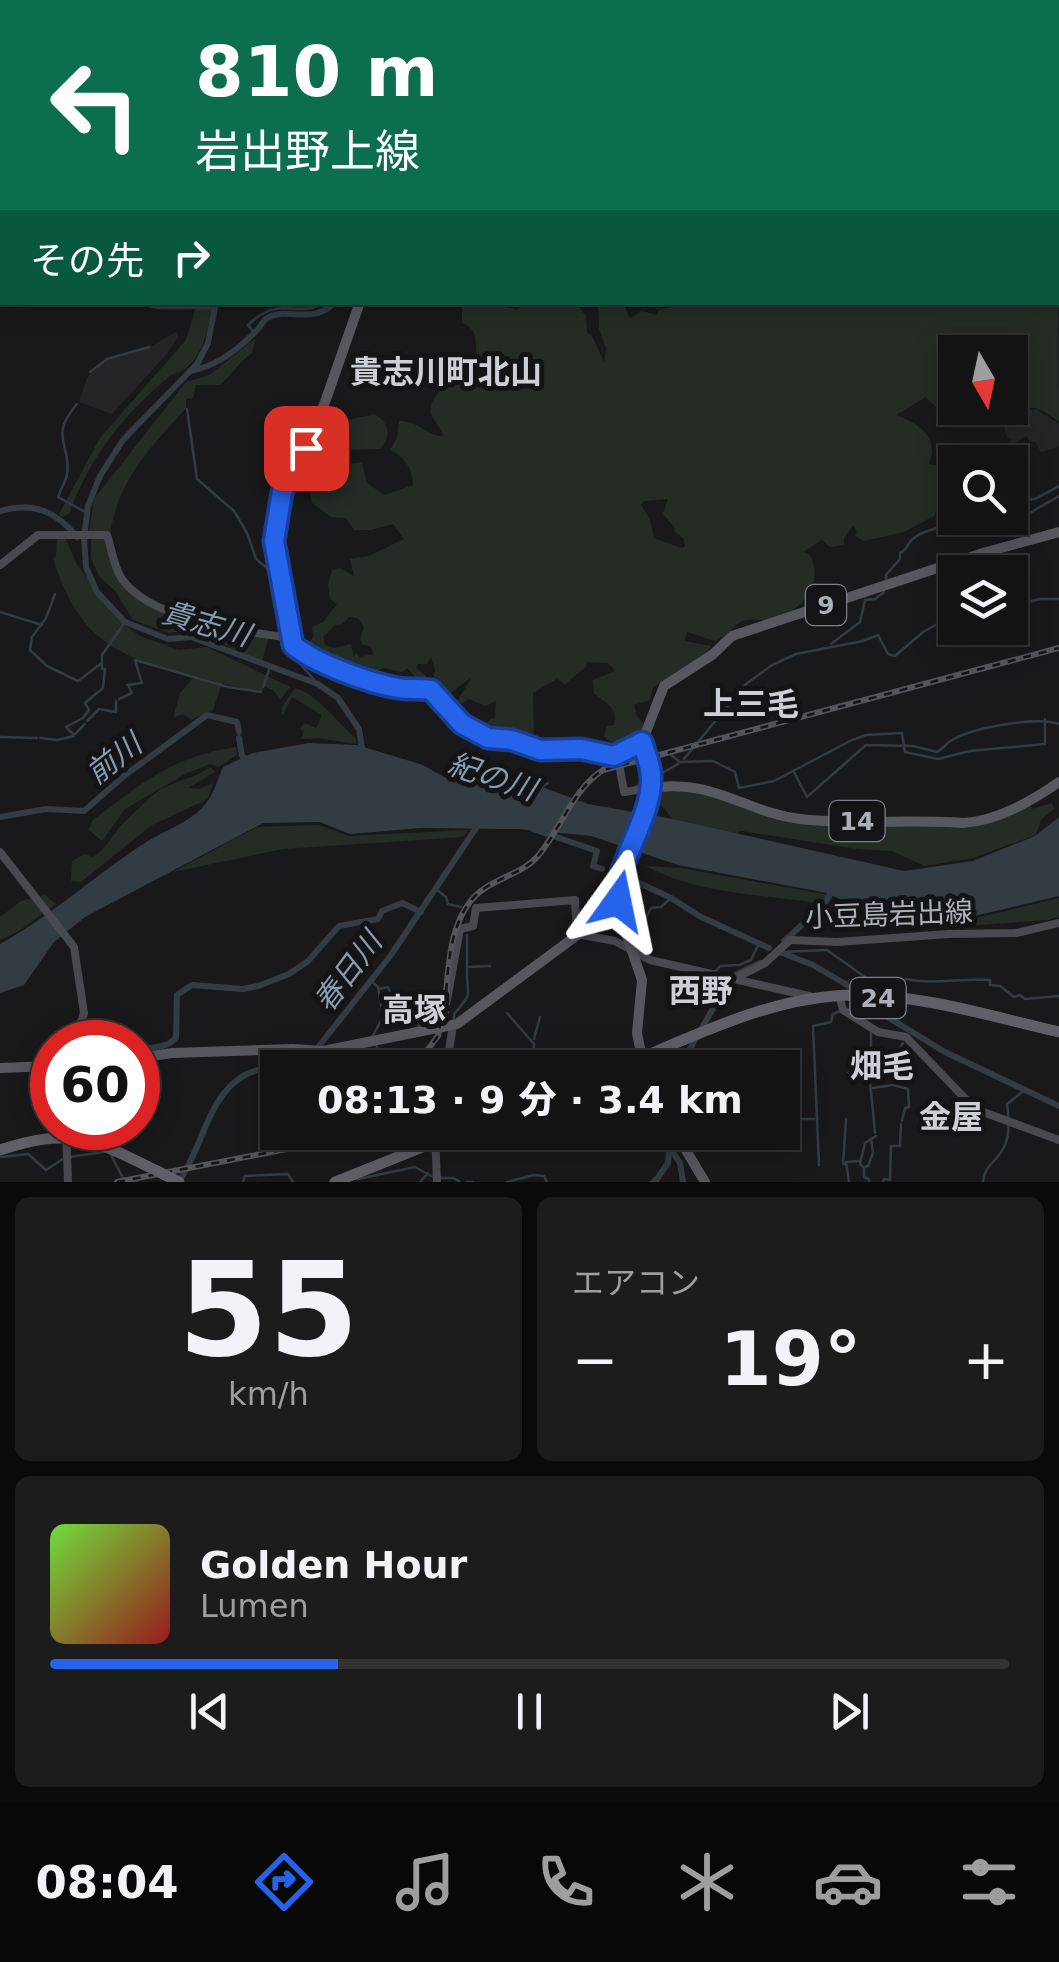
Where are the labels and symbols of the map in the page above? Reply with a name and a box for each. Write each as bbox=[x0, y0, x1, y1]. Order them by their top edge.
north arrow bbox=[938, 335, 1028, 425]
district label: 貴志川町北山 bbox=[350, 353, 542, 391]
pin bbox=[264, 406, 349, 491]
road number: 9 bbox=[806, 585, 846, 625]
water label: 貴志川 bbox=[158, 594, 257, 654]
district label: 上三毛 bbox=[703, 685, 799, 723]
water label: 前川 bbox=[79, 724, 150, 791]
water label: 紀の川 bbox=[444, 746, 543, 808]
road number: 14 bbox=[830, 801, 884, 841]
position arrow bbox=[566, 849, 670, 953]
street label: 小豆島岩出線 bbox=[804, 895, 974, 934]
water label: 春日川 bbox=[307, 923, 390, 1018]
district label: 西野 bbox=[669, 972, 733, 1010]
road number: 24 bbox=[850, 978, 906, 1018]
district label: 高塚 bbox=[382, 991, 446, 1029]
speed limit sign: 60 bbox=[30, 1020, 160, 1150]
district label: 畑毛 bbox=[850, 1047, 914, 1085]
district label: 金屋 bbox=[919, 1098, 983, 1136]

